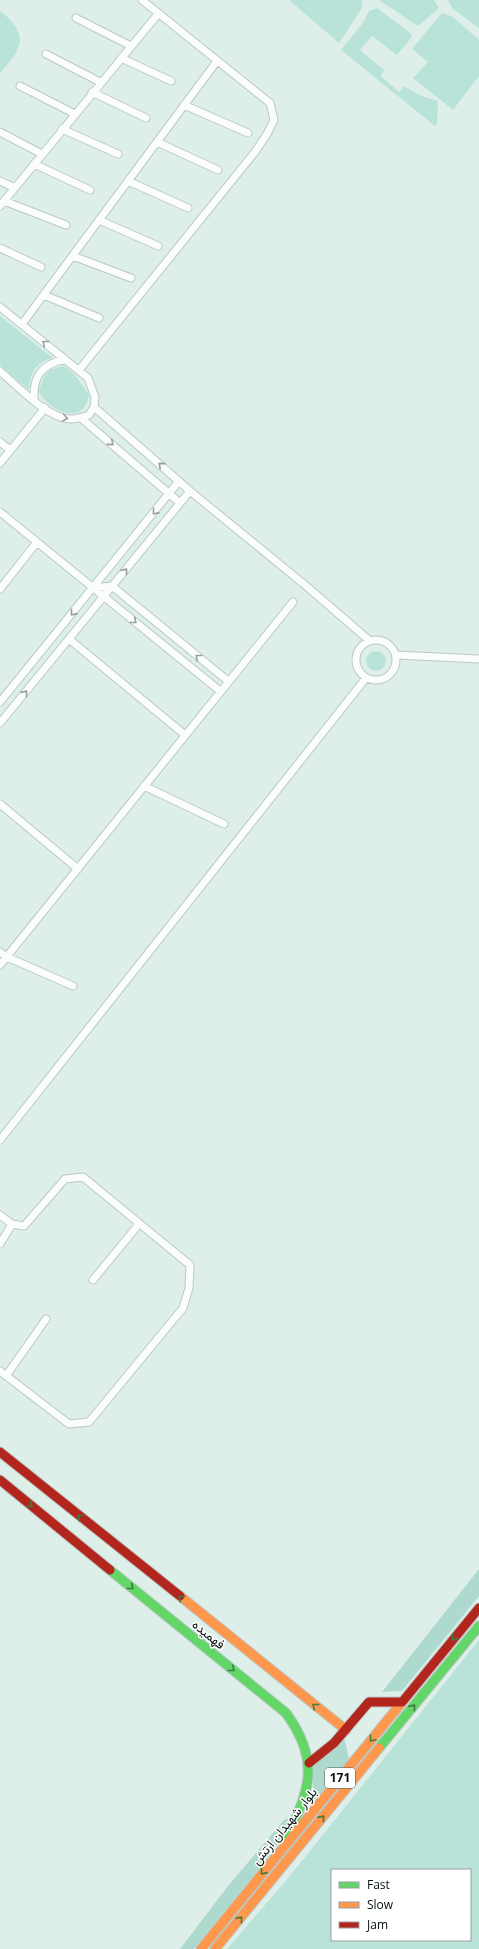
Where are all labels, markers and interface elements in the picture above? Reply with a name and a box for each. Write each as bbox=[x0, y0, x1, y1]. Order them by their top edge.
one-way arrow bbox=[43, 341, 50, 348]
one-way arrow bbox=[62, 413, 68, 422]
one-way arrow bbox=[106, 439, 113, 446]
one-way arrow bbox=[158, 463, 166, 470]
one-way arrow bbox=[152, 507, 159, 514]
one-way arrow bbox=[120, 568, 127, 575]
one-way arrow bbox=[70, 608, 77, 615]
one-way arrow bbox=[130, 617, 137, 624]
one-way arrow bbox=[195, 654, 203, 661]
one-way arrow bbox=[20, 690, 27, 698]
one-way arrow bbox=[26, 1500, 33, 1507]
one-way arrow bbox=[77, 1514, 85, 1521]
one-way arrow bbox=[126, 1582, 134, 1589]
one-way arrow bbox=[179, 1596, 186, 1603]
street label: فهمیده bbox=[189, 1615, 229, 1653]
one-way arrow bbox=[452, 1633, 459, 1641]
one-way arrow bbox=[227, 1664, 234, 1671]
one-way arrow bbox=[313, 1704, 320, 1711]
one-way arrow bbox=[409, 1704, 416, 1711]
one-way arrow bbox=[370, 1734, 377, 1741]
road number: 171 bbox=[325, 1768, 355, 1788]
street label: بلوار شهیدان ارتش bbox=[247, 1783, 321, 1868]
one-way arrow bbox=[317, 1816, 324, 1823]
one-way arrow bbox=[261, 1867, 268, 1875]
legend bbox=[331, 1869, 471, 1941]
text: Fast bbox=[367, 1876, 390, 1893]
text: Slow bbox=[367, 1896, 394, 1913]
one-way arrow bbox=[235, 1916, 242, 1923]
text: Jam bbox=[366, 1916, 388, 1933]

